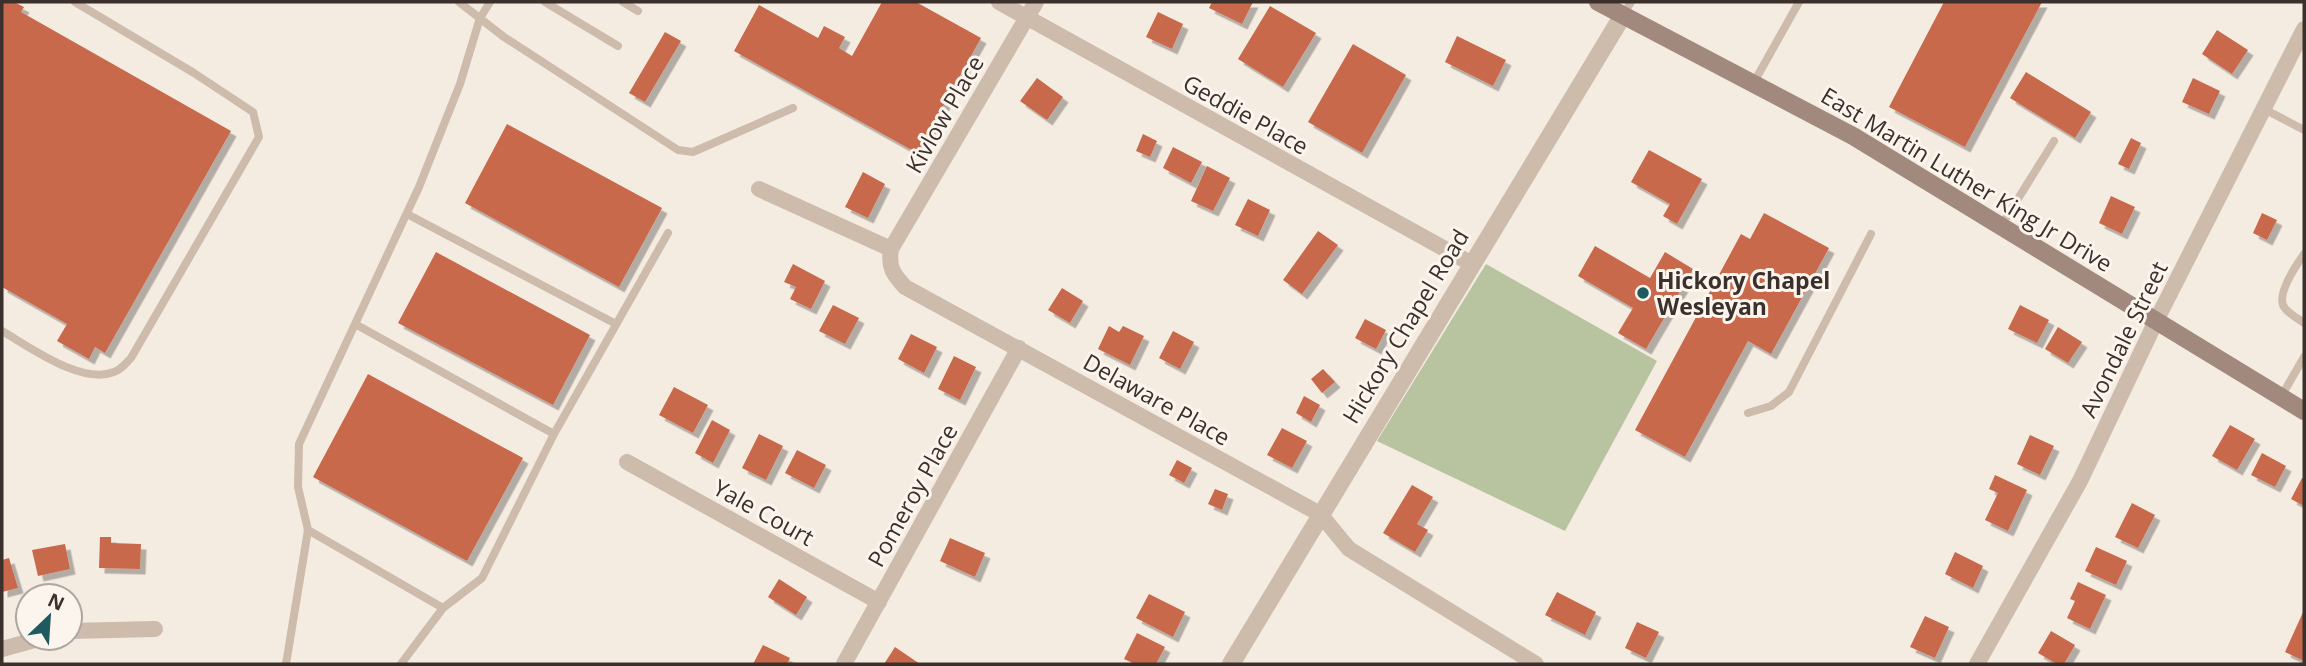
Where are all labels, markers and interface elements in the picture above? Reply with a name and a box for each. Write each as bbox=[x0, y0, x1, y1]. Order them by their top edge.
street label: Kivlow Place bbox=[897, 49, 991, 179]
street label: Geddie Place bbox=[1178, 66, 1314, 162]
street label: East Martin Luther King Jr Drive bbox=[1815, 79, 2119, 279]
street label: Hickory Chapel Road bbox=[1334, 223, 1476, 429]
street label: Avondale Street bbox=[2071, 256, 2175, 422]
place label: Hickory Chapel Wesleyan bbox=[1657, 264, 1830, 322]
marker: Hickory Chapel Wesleyan bbox=[1635, 285, 1651, 301]
street label: Delaware Place bbox=[1078, 345, 1236, 453]
street label: Pomeroy Place bbox=[859, 418, 965, 572]
street label: Yale Court bbox=[708, 471, 820, 553]
north arrow bbox=[14, 582, 84, 652]
text: N bbox=[44, 587, 69, 617]

